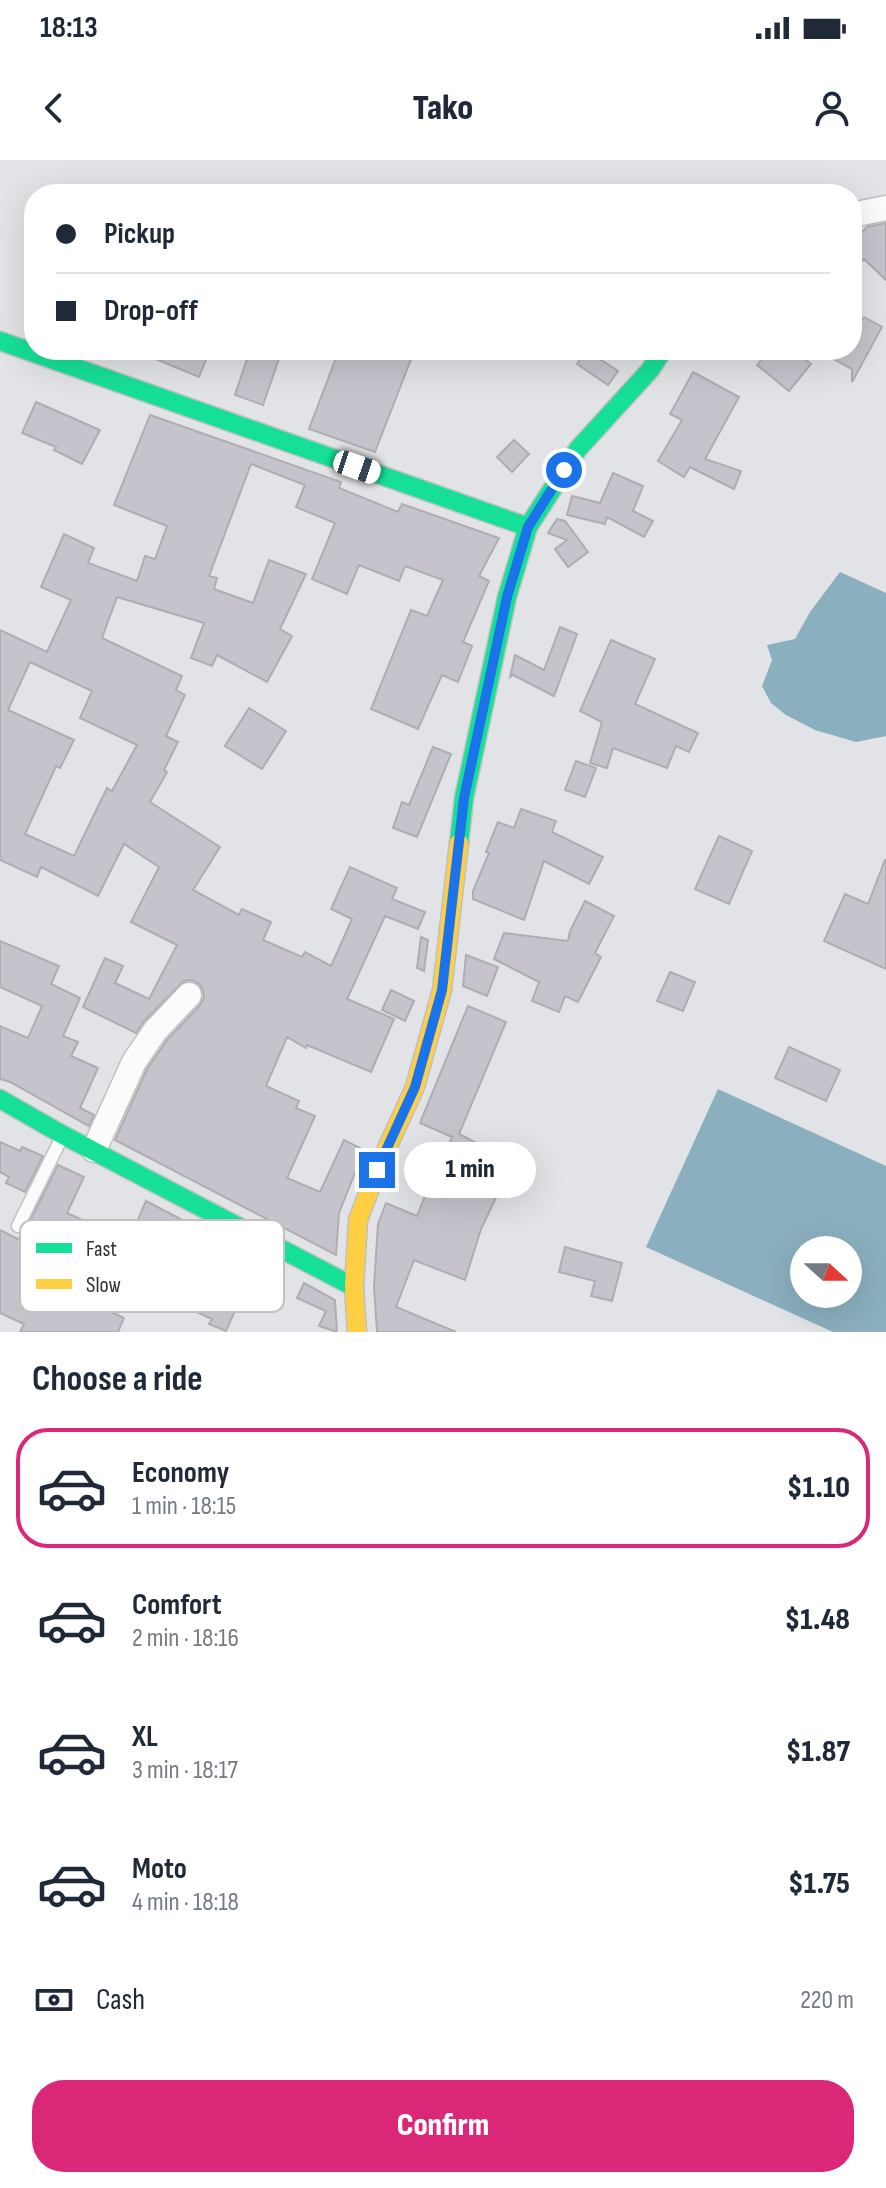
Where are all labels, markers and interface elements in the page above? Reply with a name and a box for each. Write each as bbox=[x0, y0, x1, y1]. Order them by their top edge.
text: 18:13 bbox=[40, 10, 98, 46]
icon: back bbox=[32, 86, 76, 130]
icon: person bbox=[810, 86, 854, 130]
text: Tako bbox=[413, 87, 473, 130]
text: Pickup bbox=[104, 216, 175, 252]
text: Drop-off bbox=[104, 293, 198, 329]
car bbox=[330, 448, 384, 486]
route start bbox=[546, 452, 582, 488]
callout: 1 min bbox=[405, 1142, 537, 1198]
route end bbox=[359, 1152, 395, 1188]
text: 1 min bbox=[445, 1154, 495, 1185]
legend bbox=[20, 1220, 284, 1312]
text: Fast bbox=[86, 1236, 117, 1263]
north arrow bbox=[790, 1236, 862, 1308]
map controls bbox=[790, 1236, 862, 1308]
text: Slow bbox=[86, 1272, 121, 1299]
text: Choose a ride bbox=[32, 1358, 203, 1401]
icon: car bbox=[36, 1452, 108, 1524]
text: Economy bbox=[132, 1455, 229, 1491]
text: $1.10 bbox=[787, 1470, 850, 1506]
text: 1 min · 18:15 bbox=[132, 1491, 236, 1522]
icon: car bbox=[36, 1584, 108, 1656]
text: Comfort bbox=[132, 1587, 222, 1623]
text: $1.48 bbox=[785, 1602, 850, 1638]
text: 2 min · 18:16 bbox=[132, 1623, 239, 1654]
icon: car bbox=[36, 1716, 108, 1788]
text: XL bbox=[132, 1719, 158, 1755]
text: $1.87 bbox=[786, 1734, 850, 1770]
text: 3 min · 18:17 bbox=[132, 1755, 238, 1786]
icon: car bbox=[36, 1848, 108, 1920]
text: Moto bbox=[132, 1851, 187, 1887]
text: $1.75 bbox=[788, 1866, 850, 1902]
text: 4 min · 18:18 bbox=[132, 1887, 239, 1918]
icon: cash bbox=[32, 1978, 76, 2022]
text: Cash bbox=[96, 1982, 145, 2018]
text: 220 m bbox=[800, 1985, 854, 2016]
button: Confirm bbox=[32, 2080, 854, 2172]

